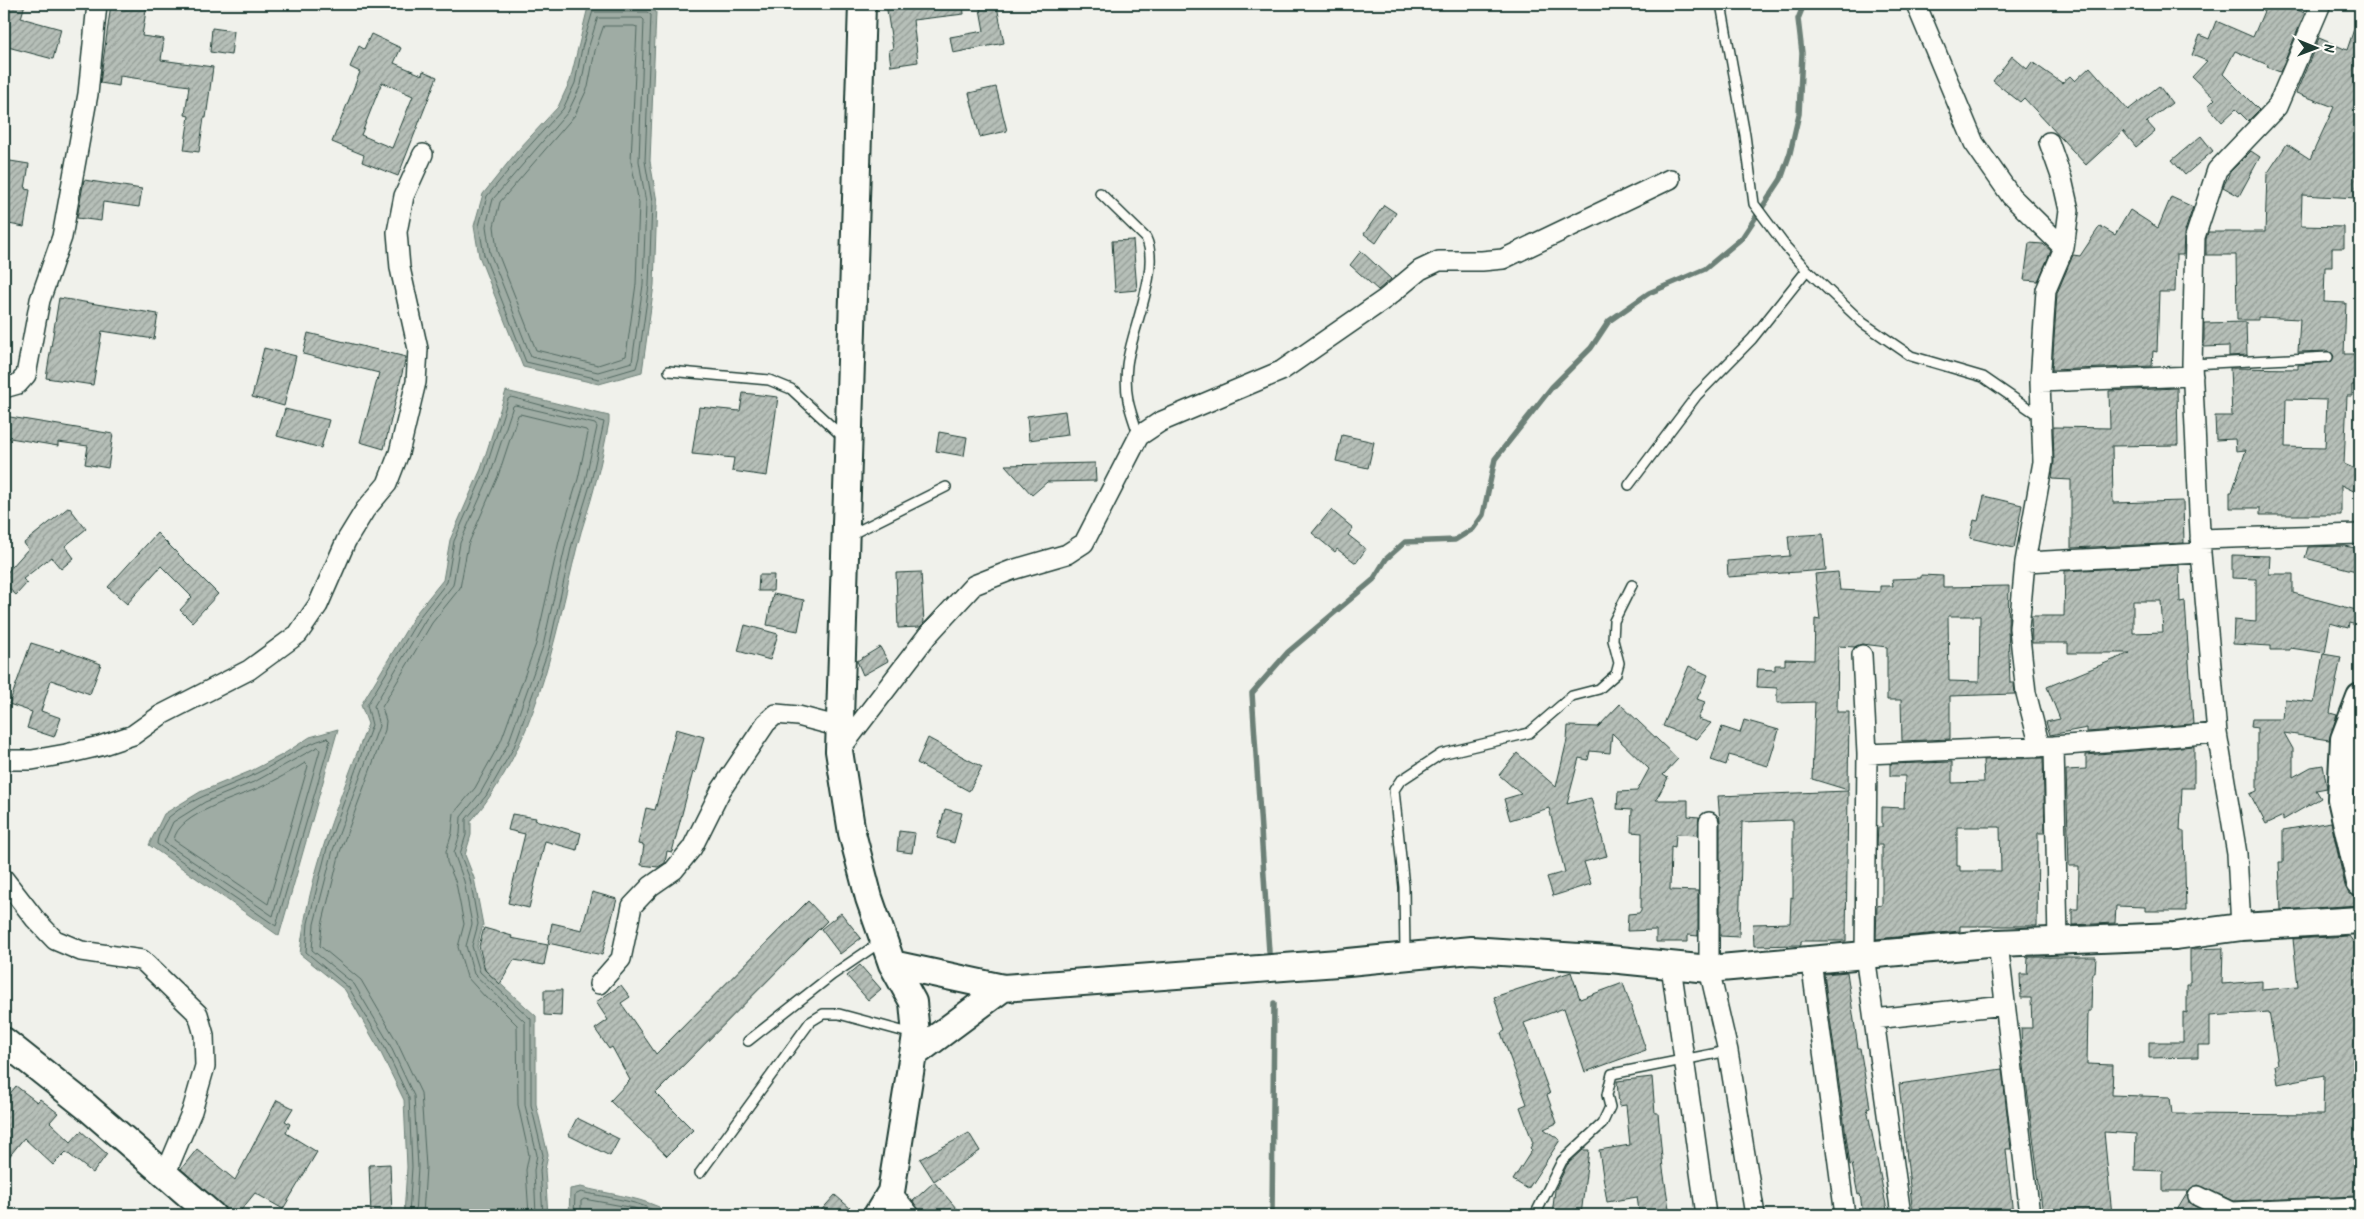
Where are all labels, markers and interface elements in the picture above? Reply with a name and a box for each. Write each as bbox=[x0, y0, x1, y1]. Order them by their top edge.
north arrow bbox=[2292, 22, 2342, 72]
text: N bbox=[2317, 44, 2339, 53]

